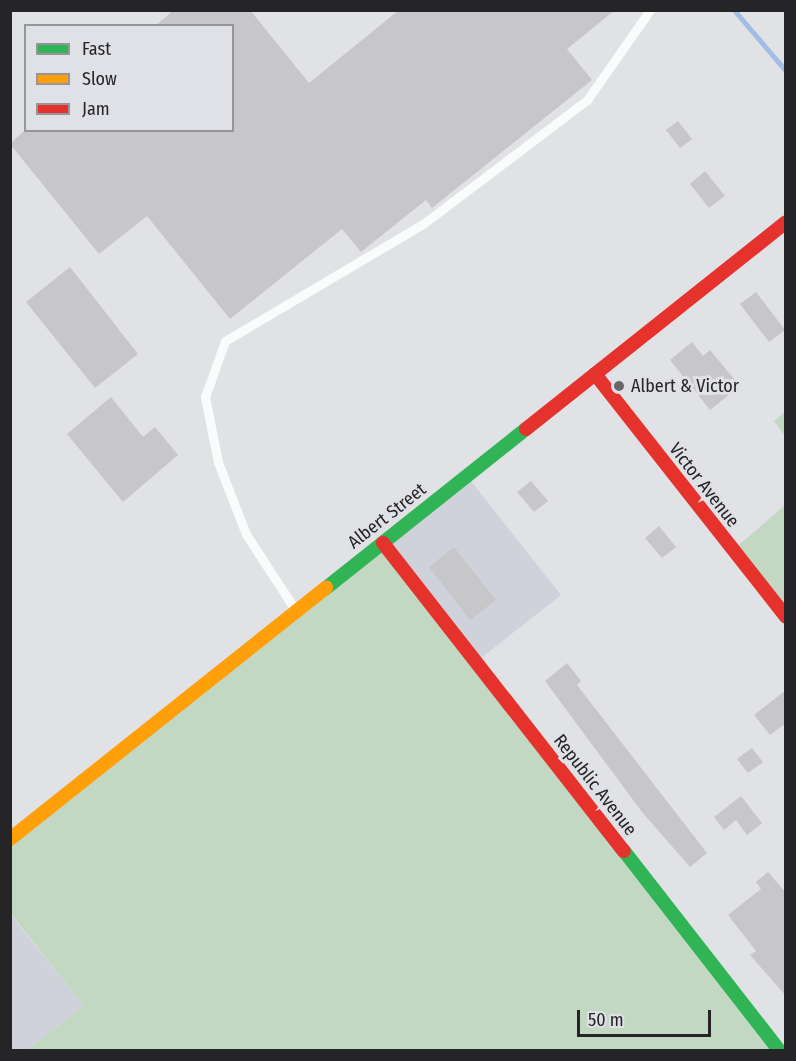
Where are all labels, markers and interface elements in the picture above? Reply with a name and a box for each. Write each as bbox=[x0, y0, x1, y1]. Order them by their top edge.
legend bbox=[24, 24, 234, 132]
text: Fast bbox=[82, 38, 111, 60]
text: Slow bbox=[82, 68, 117, 90]
text: Jam bbox=[82, 98, 110, 120]
place label: Albert & Victor bbox=[631, 375, 739, 397]
marker: Albert & Victor bbox=[612, 379, 626, 393]
street label: Victor Avenue bbox=[664, 439, 744, 531]
street label: Albert Street bbox=[344, 479, 430, 553]
street label: Republic Avenue bbox=[549, 730, 641, 840]
scale bar bbox=[580, 998, 714, 1036]
text: 50 m bbox=[588, 1009, 624, 1031]

